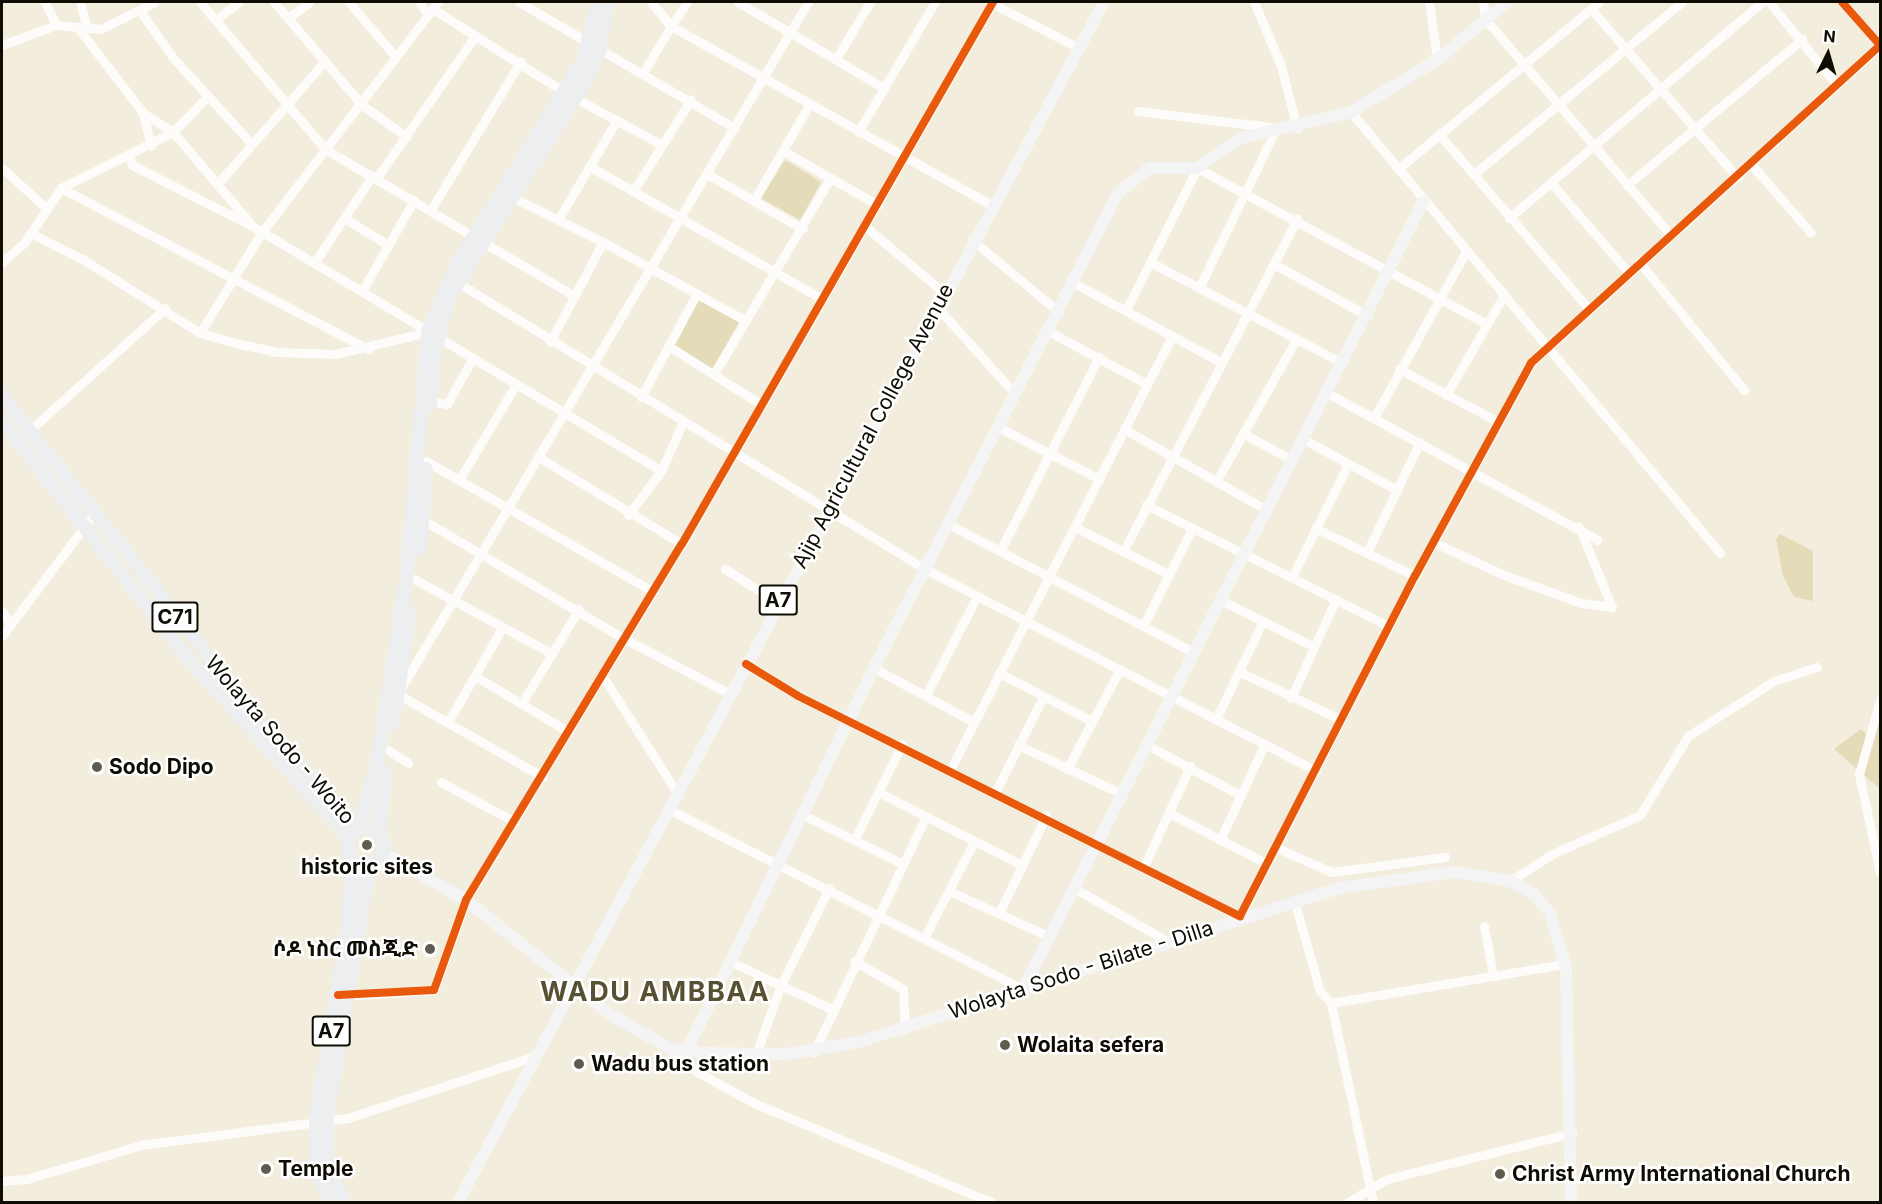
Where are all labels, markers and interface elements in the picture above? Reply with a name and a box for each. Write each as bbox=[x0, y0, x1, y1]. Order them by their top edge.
north arrow bbox=[1798, 24, 1858, 84]
text: N bbox=[1823, 26, 1837, 47]
street label: Ajip Agricultural College Avenue bbox=[787, 279, 959, 573]
road number: A7 bbox=[758, 583, 798, 617]
road number: C71 bbox=[151, 600, 199, 634]
street label: Wolayta Sodo - Woito bbox=[200, 651, 360, 829]
place label: Sodo Dipo bbox=[109, 754, 214, 780]
marker: Sodo Dipo bbox=[90, 760, 104, 774]
marker: historic sites bbox=[360, 838, 374, 852]
place label: historic sites bbox=[301, 854, 433, 880]
street label: Wolayta Sodo - Bilate - Dilla bbox=[945, 915, 1217, 1025]
place label: ሶዶ ነስር መስጂድ bbox=[273, 936, 418, 962]
marker: ሶዶ ነስር መስጂድ bbox=[423, 942, 437, 956]
district label: WADU AMBBAA bbox=[540, 976, 770, 1008]
road number: A7 bbox=[312, 1014, 350, 1048]
place label: Wolaita sefera bbox=[1017, 1032, 1164, 1058]
marker: Wolaita sefera bbox=[998, 1038, 1012, 1052]
place label: Wadu bus station bbox=[591, 1051, 769, 1077]
marker: Wadu bus station bbox=[572, 1057, 586, 1071]
place label: Temple bbox=[278, 1156, 353, 1182]
place label: Christ Army International Church bbox=[1512, 1161, 1851, 1187]
marker: Temple bbox=[259, 1162, 273, 1176]
marker: Christ Army International Church bbox=[1493, 1167, 1507, 1181]

